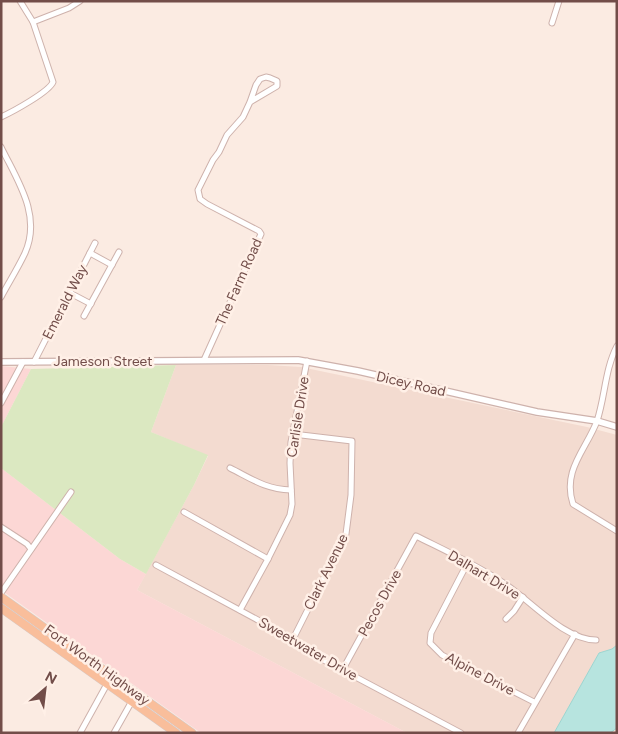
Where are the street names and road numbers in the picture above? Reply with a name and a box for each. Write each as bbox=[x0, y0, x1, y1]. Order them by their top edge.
street label: The Farm Road bbox=[212, 236, 266, 328]
street label: Emerald Way bbox=[39, 261, 91, 342]
street label: Jameson Street bbox=[53, 353, 153, 370]
street label: Dicey Road bbox=[375, 368, 447, 400]
street label: Carlisle Drive bbox=[283, 375, 313, 459]
street label: Clark Avenue bbox=[300, 531, 352, 613]
street label: Dalhart Drive bbox=[445, 547, 523, 603]
street label: Pecos Drive bbox=[355, 566, 405, 639]
street label: Sweetwater Drive bbox=[256, 614, 361, 684]
street label: Fort Worth Highway bbox=[41, 621, 154, 709]
street label: Alpine Drive bbox=[443, 649, 518, 699]

